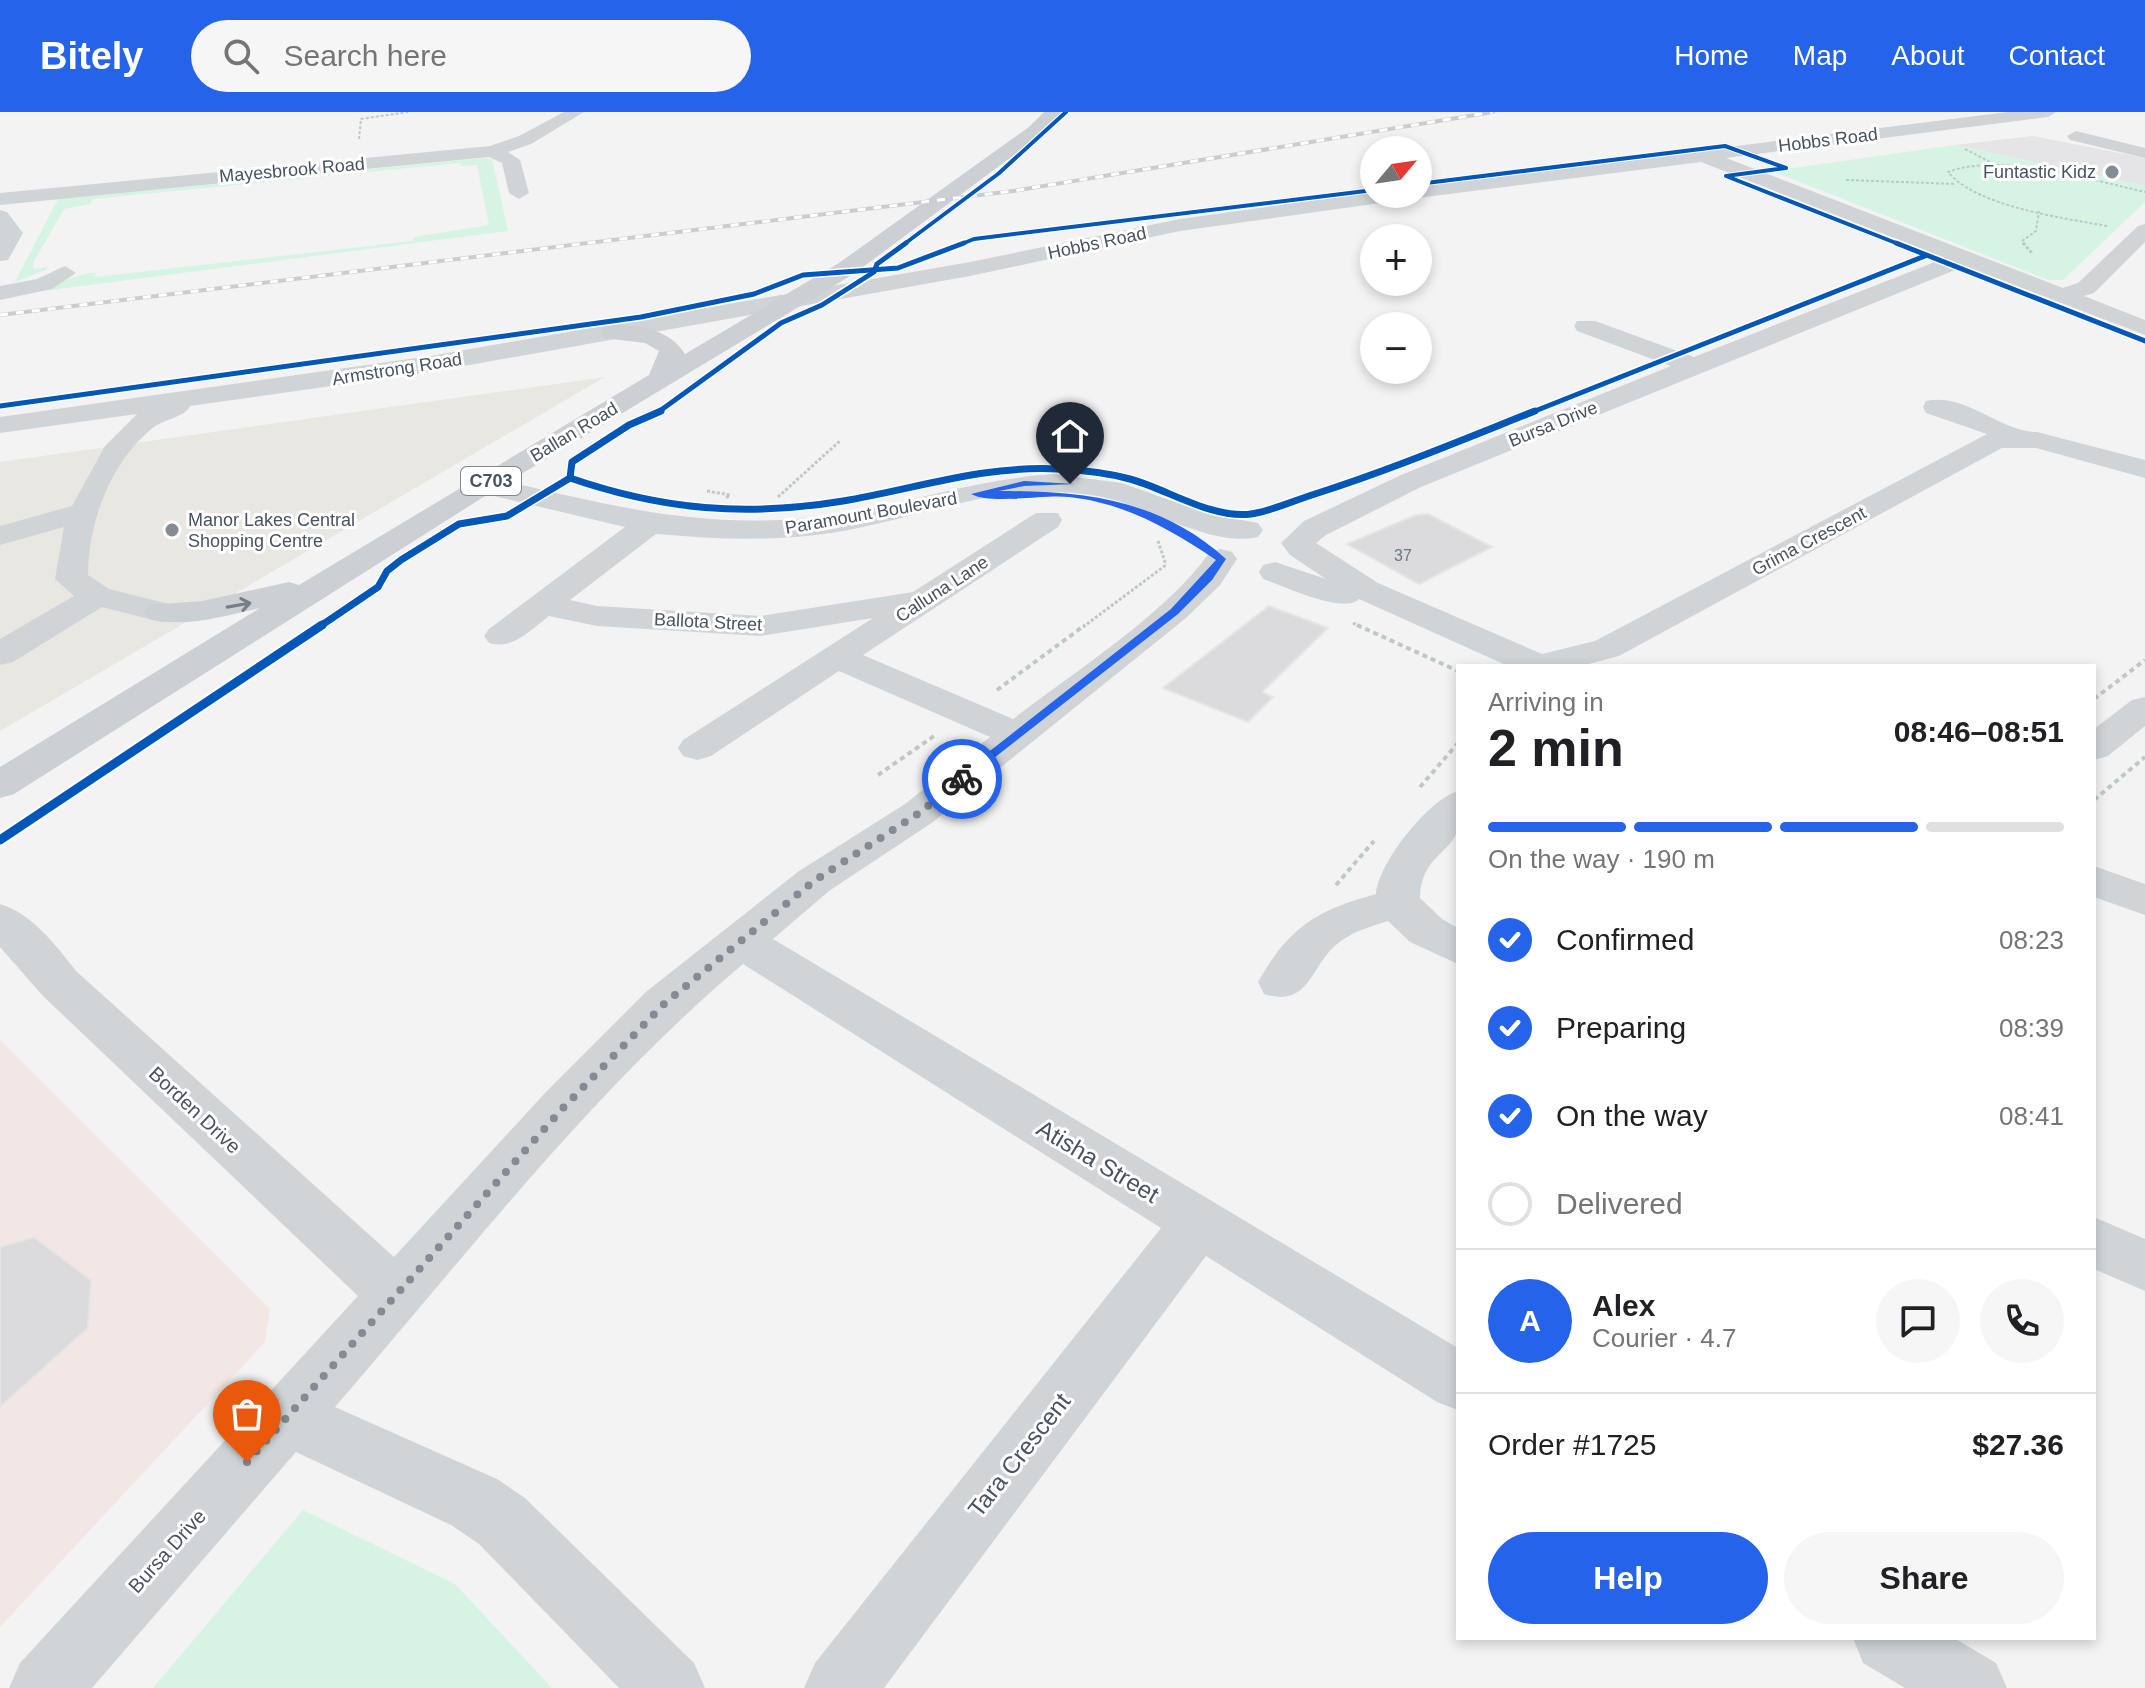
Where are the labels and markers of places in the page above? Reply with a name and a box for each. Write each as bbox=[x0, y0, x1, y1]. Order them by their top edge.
place label: Funtastic Kidz bbox=[1983, 162, 2096, 182]
marker: Funtastic Kidz bbox=[2103, 163, 2121, 181]
pin bbox=[1036, 402, 1104, 484]
place label: Manor Lakes Central Shopping Centre bbox=[188, 510, 355, 551]
marker: Manor Lakes Central Shopping Centre bbox=[163, 521, 181, 539]
pin bbox=[213, 1380, 281, 1462]

